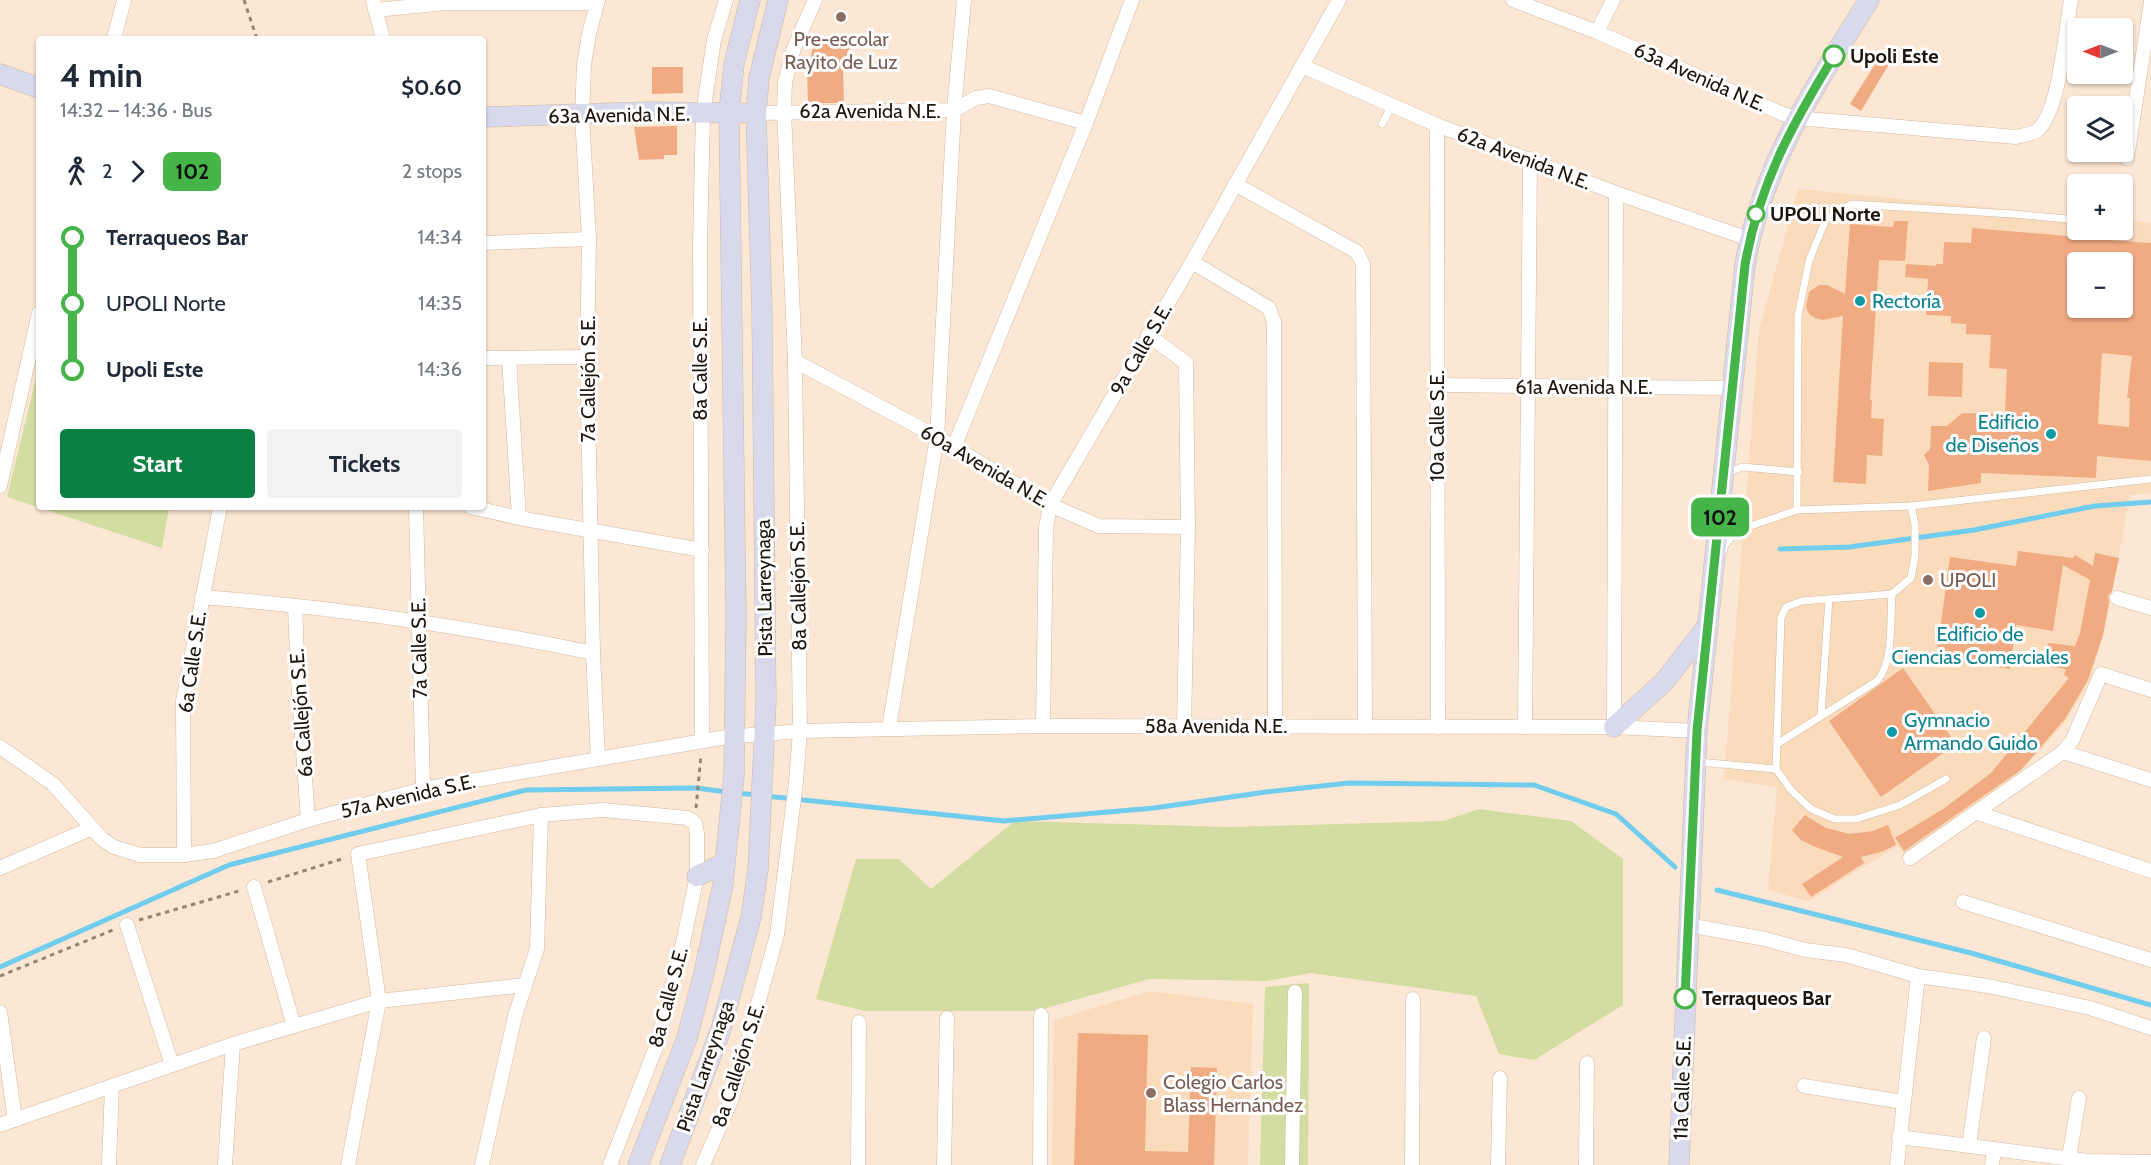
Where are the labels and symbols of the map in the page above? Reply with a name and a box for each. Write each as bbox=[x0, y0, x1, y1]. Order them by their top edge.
marker: Pre-escolar Rayito de Luz bbox=[834, 10, 848, 24]
north arrow bbox=[2067, 18, 2133, 84]
place label: Pre-escolar Rayito de Luz bbox=[784, 27, 898, 74]
street label: 63a Avenida N.E. bbox=[1630, 37, 1770, 117]
place label: Upoli Este bbox=[1850, 44, 1938, 68]
marker: Upoli Este bbox=[1823, 45, 1845, 67]
street label: 62a Avenida N.E. bbox=[799, 99, 941, 123]
street label: 63a Avenida N.E. bbox=[548, 102, 690, 128]
street label: 62a Avenida N.E. bbox=[1454, 121, 1594, 195]
place label: UPOLI Norte bbox=[1770, 202, 1881, 226]
marker: UPOLI Norte bbox=[1747, 205, 1765, 223]
place label: Rectoría bbox=[1872, 289, 1941, 313]
marker: Rectoría bbox=[1853, 294, 1867, 308]
street label: 9a Calle S.E. bbox=[1105, 299, 1177, 399]
street label: 7a Callejón S.E. bbox=[576, 316, 600, 443]
street label: 8a Calle S.E. bbox=[688, 317, 712, 421]
street label: 10a Calle S.E. bbox=[1425, 370, 1449, 482]
street label: 61a Avenida N.E. bbox=[1515, 375, 1653, 399]
place label: Edificio de Diseños bbox=[1946, 410, 2039, 457]
street label: 60a Avenida N.E. bbox=[916, 419, 1054, 513]
marker: Edificio de Diseños bbox=[2044, 427, 2058, 441]
line badge: 102 bbox=[1686, 498, 1754, 536]
street label: Pista Larreynaga bbox=[751, 519, 777, 657]
street label: 8a Callejón S.E. bbox=[785, 521, 811, 651]
place label: UPOLI bbox=[1940, 568, 1996, 592]
marker: UPOLI bbox=[1921, 573, 1935, 587]
street label: 7a Calle S.E. bbox=[406, 598, 432, 698]
marker: Edificio de Ciencias Comerciales bbox=[1973, 606, 1987, 620]
street label: 6a Calle S.E. bbox=[173, 610, 211, 714]
place label: Edificio de Ciencias Comerciales bbox=[1891, 622, 2069, 669]
street label: 6a Callejón S.E. bbox=[285, 648, 317, 778]
place label: Gymnacio Armando Guido bbox=[1904, 708, 2038, 755]
street label: 58a Avenida N.E. bbox=[1145, 714, 1287, 738]
marker: Gymnacio Armando Guido bbox=[1885, 725, 1899, 739]
street label: 57a Avenida S.E. bbox=[338, 769, 478, 823]
street label: 8a Calle S.E. bbox=[643, 944, 693, 1050]
place label: Terraqueos Bar bbox=[1702, 986, 1832, 1010]
marker: Terraqueos Bar bbox=[1674, 987, 1696, 1009]
street label: Pista Larreynaga bbox=[671, 997, 739, 1135]
street label: 8a Callejón S.E. bbox=[707, 1000, 769, 1130]
street label: 11a Calle S.E. bbox=[1668, 1035, 1696, 1141]
place label: Colegio Carlos Blass Hernández bbox=[1163, 1070, 1303, 1117]
marker: Colegio Carlos Blass Hernández bbox=[1144, 1086, 1158, 1100]

